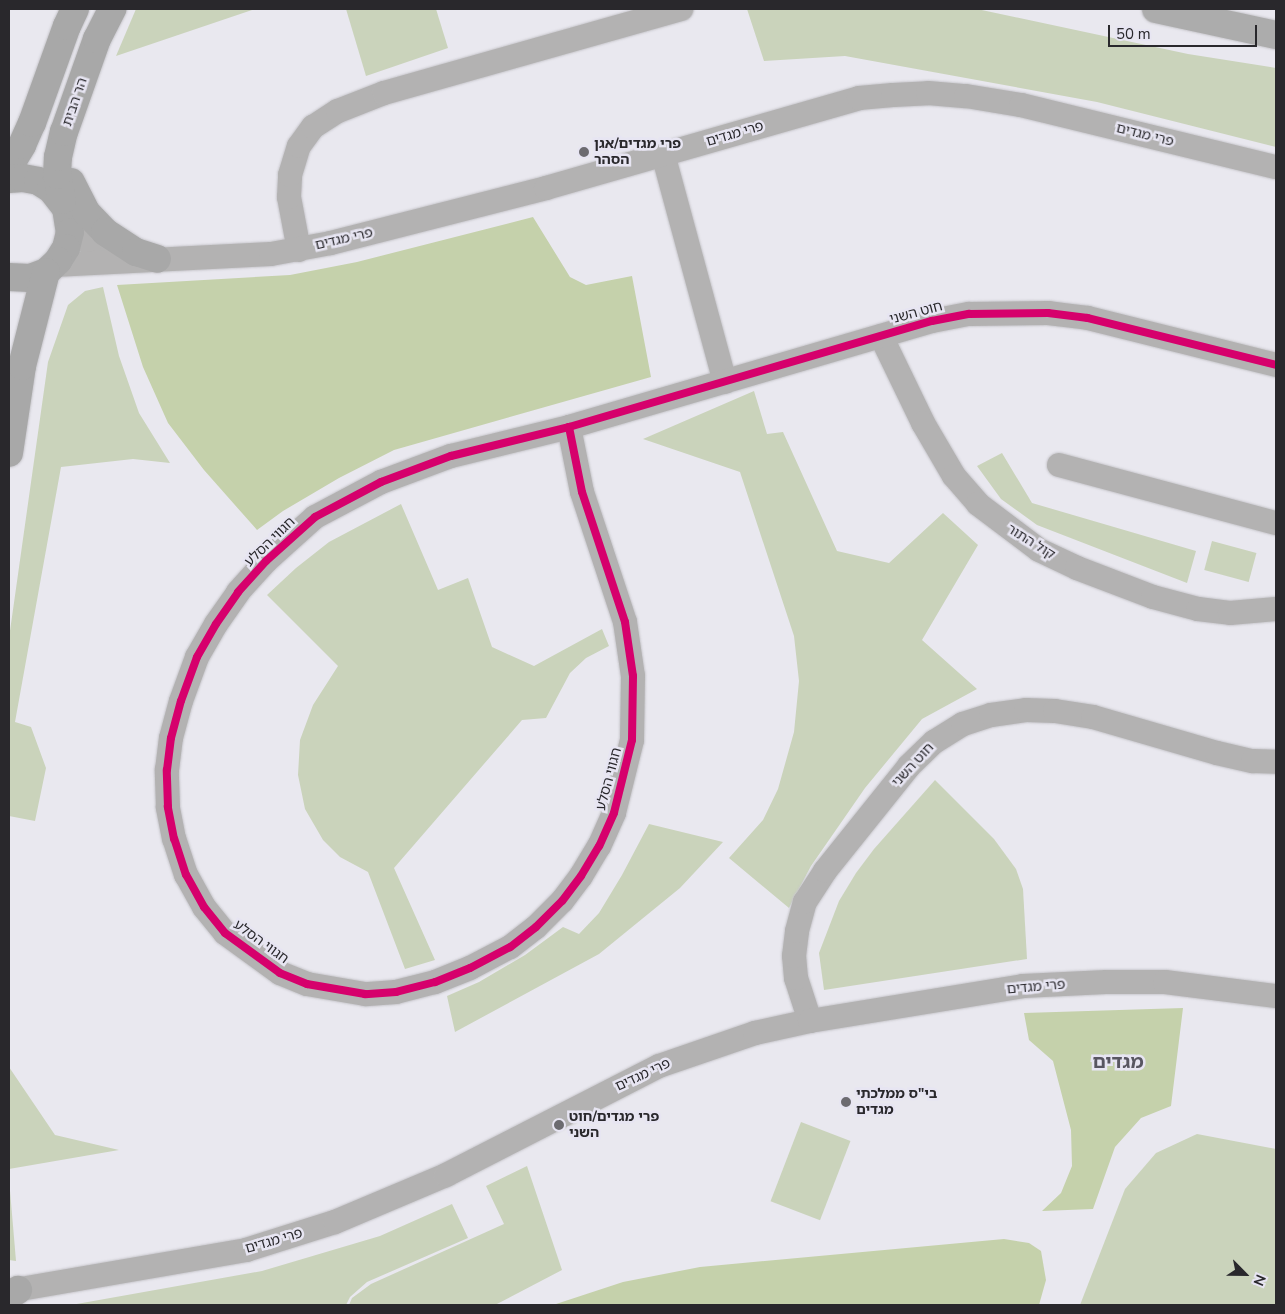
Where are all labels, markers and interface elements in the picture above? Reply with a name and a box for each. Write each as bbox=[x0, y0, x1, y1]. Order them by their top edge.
scale bar bbox=[1110, 15, 1259, 47]
text: 50 m bbox=[1116, 24, 1151, 44]
street label: הר הבית bbox=[59, 76, 91, 128]
street label: פרי מגדים bbox=[704, 118, 766, 150]
street label: פרי מגדים bbox=[1114, 120, 1176, 150]
place label: פרי מגדים/אגן הסהר bbox=[594, 136, 681, 168]
marker: פרי מגדים/אגן הסהר bbox=[578, 146, 590, 158]
street label: פרי מגדים bbox=[313, 224, 375, 254]
street label: חוט השני bbox=[888, 298, 944, 328]
street label: חגווי הסלע bbox=[241, 514, 299, 570]
street label: קול התור bbox=[1004, 521, 1058, 563]
street label: חוט השני bbox=[888, 740, 938, 790]
street label: חגווי הסלע bbox=[593, 746, 625, 812]
street label: חגווי הסלע bbox=[230, 916, 292, 968]
street label: פרי מגדים bbox=[1006, 976, 1066, 998]
district label: מגדים bbox=[1092, 1052, 1144, 1074]
street label: פרי מגדים bbox=[613, 1055, 673, 1095]
place label: בי"ס ממלכתי מגדים bbox=[856, 1086, 937, 1118]
marker: בי"ס ממלכתי מגדים bbox=[840, 1096, 852, 1108]
place label: פרי מגדים/חוט השני bbox=[569, 1109, 659, 1142]
marker: פרי מגדים/חוט השני bbox=[553, 1119, 565, 1131]
street label: פרי מגדים bbox=[243, 1225, 305, 1257]
north arrow bbox=[1220, 1249, 1270, 1299]
text: N bbox=[1248, 1272, 1270, 1289]

